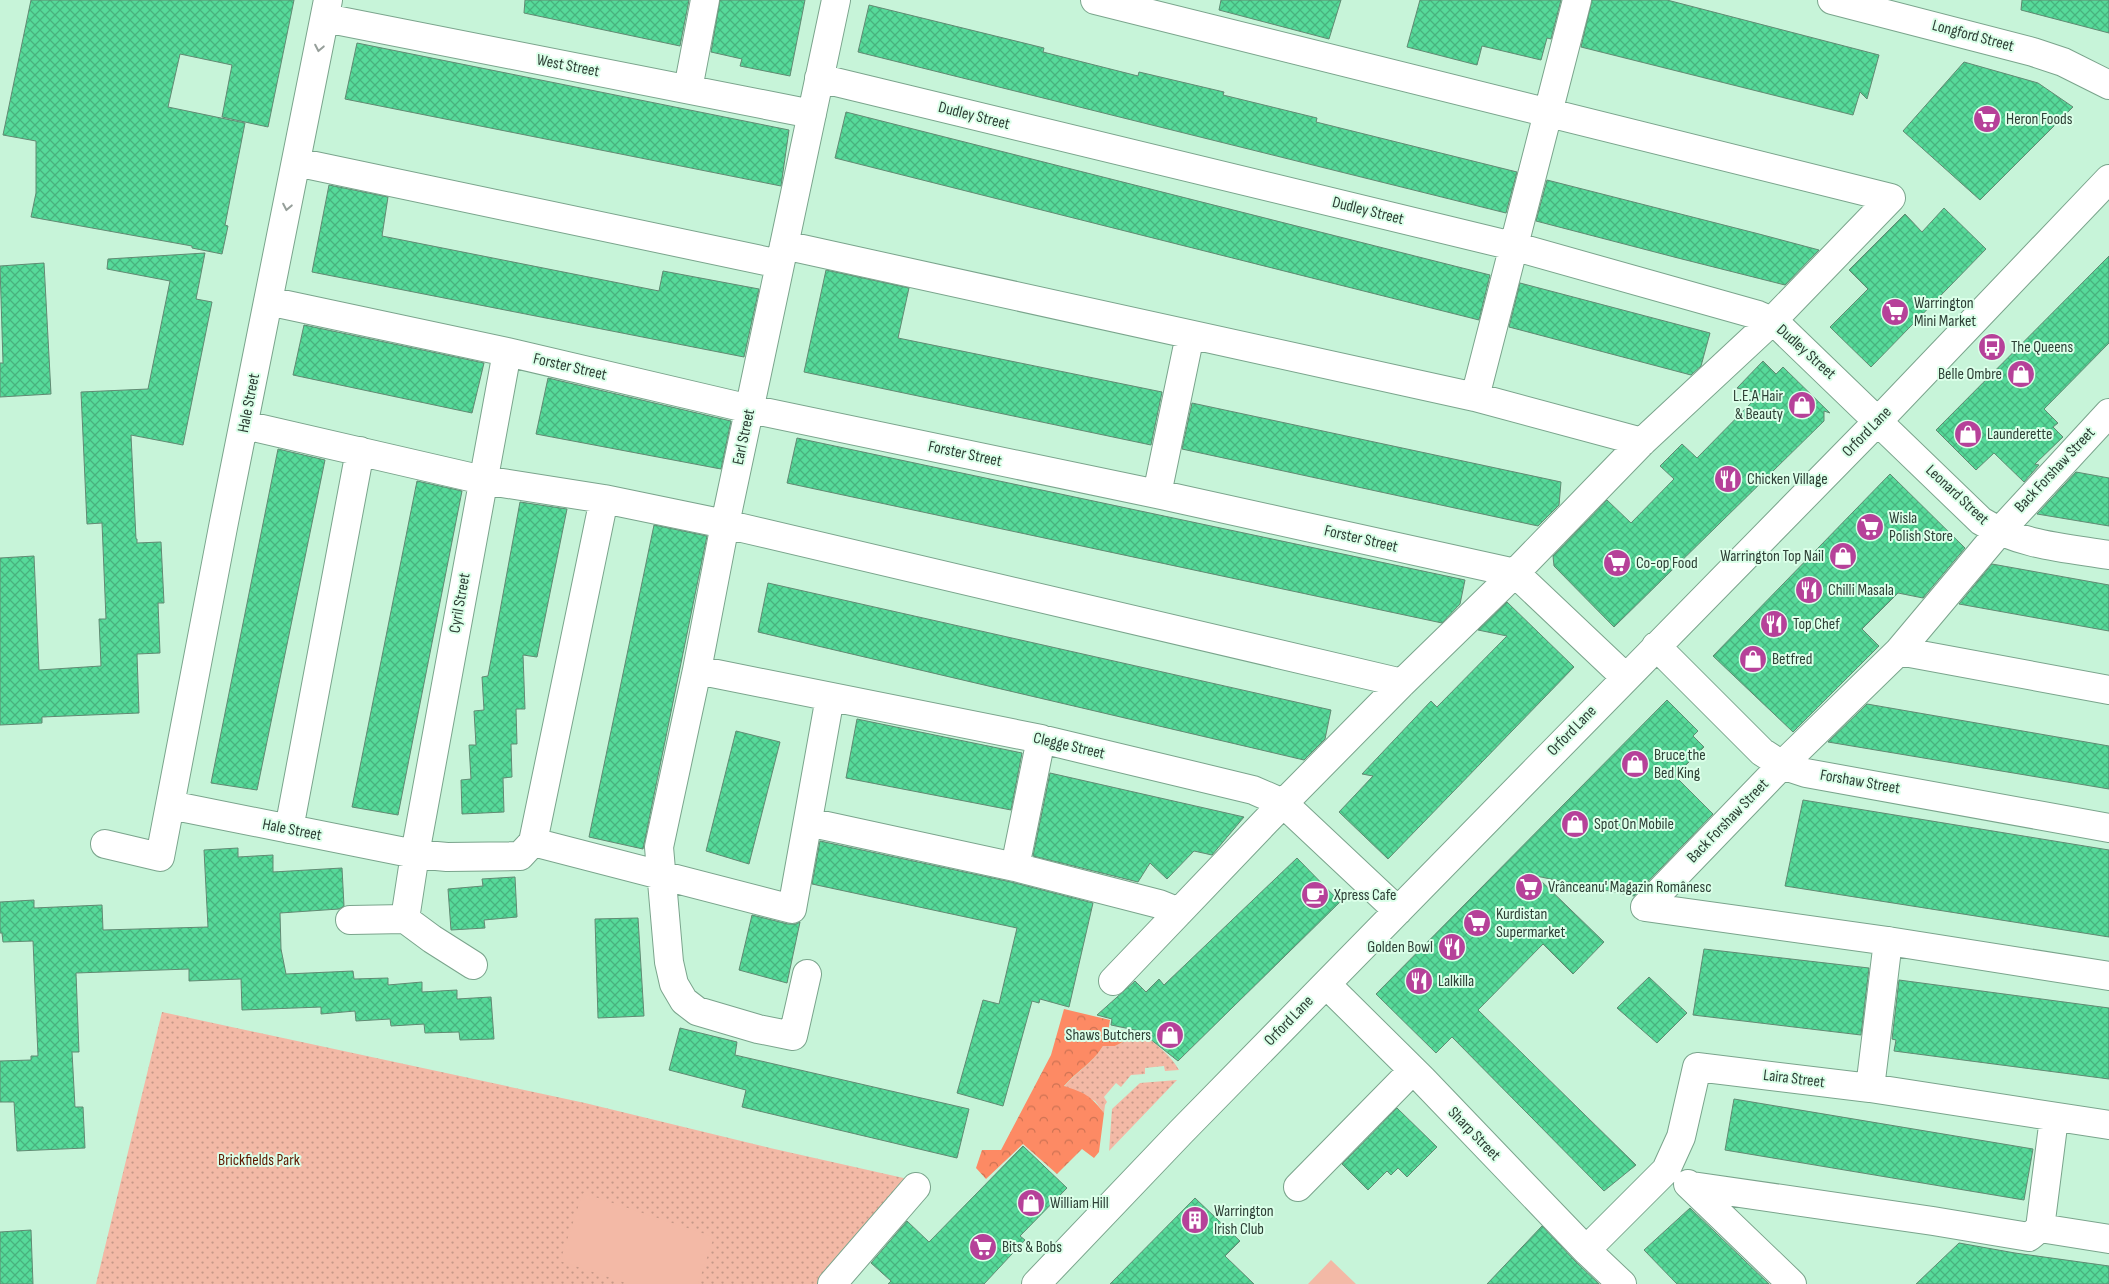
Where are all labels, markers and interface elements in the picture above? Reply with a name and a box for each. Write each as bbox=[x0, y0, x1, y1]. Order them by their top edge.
street label: Longford Street bbox=[1930, 16, 2016, 56]
one-way arrow bbox=[314, 43, 325, 52]
street label: West Street bbox=[535, 51, 601, 81]
street label: Dudley Street bbox=[936, 98, 1012, 134]
supermarket icon: Heron Foods bbox=[1972, 104, 2002, 134]
place label: Heron Foods bbox=[2006, 110, 2073, 129]
street label: Dudley Street bbox=[1330, 193, 1406, 229]
one-way arrow bbox=[282, 203, 292, 212]
place label: Warrington Mini Market bbox=[1914, 294, 1976, 331]
supermarket icon: Warrington Mini Market bbox=[1880, 297, 1910, 327]
street label: Dudley Street bbox=[1773, 321, 1840, 384]
bus stop icon: The Queens bbox=[1977, 332, 2007, 362]
place label: The Queens bbox=[2011, 338, 2073, 357]
street label: Forster Street bbox=[531, 349, 609, 385]
shop icon: Belle Ombre bbox=[2006, 359, 2036, 389]
place label: Belle Ombre bbox=[1938, 365, 2002, 384]
street label: Hale Street bbox=[234, 372, 264, 434]
place label: L.E.A Hair & Beauty bbox=[1733, 387, 1783, 424]
shop icon: L.E.A Hair & Beauty bbox=[1787, 390, 1817, 420]
street label: Orford Lane bbox=[1838, 403, 1896, 461]
street label: Earl Street bbox=[729, 407, 759, 467]
shop icon: Launderette bbox=[1953, 419, 1983, 449]
street label: Back Forshaw Street bbox=[2011, 424, 2099, 516]
place label: Launderette bbox=[1987, 425, 2053, 444]
street label: Forster Street bbox=[927, 437, 1004, 471]
street label: Leonard Street bbox=[1922, 461, 1993, 529]
restaurant icon: Chicken Village bbox=[1713, 464, 1743, 494]
place label: Chicken Village bbox=[1747, 470, 1828, 489]
place label: Wisla Polish Store bbox=[1889, 509, 1953, 546]
supermarket icon: Wisla Polish Store bbox=[1855, 512, 1885, 542]
street label: Forster Street bbox=[1322, 521, 1400, 557]
shop icon: Warrington Top Nail bbox=[1828, 541, 1858, 571]
place label: Warrington Top Nail bbox=[1720, 547, 1824, 566]
supermarket icon: Co-op Food bbox=[1602, 548, 1632, 578]
place label: Co-op Food bbox=[1636, 554, 1698, 573]
street label: Cyril Street bbox=[445, 571, 475, 635]
restaurant icon: Chilli Masala bbox=[1794, 575, 1824, 605]
place label: Chilli Masala bbox=[1828, 581, 1894, 600]
restaurant icon: Top Chef bbox=[1759, 609, 1789, 639]
place label: Top Chef bbox=[1793, 615, 1840, 634]
shop icon: Betfred bbox=[1738, 644, 1768, 674]
place label: Betfred bbox=[1772, 650, 1812, 669]
street label: Orford Lane bbox=[1543, 702, 1601, 760]
street label: Clegge Street bbox=[1031, 729, 1107, 763]
place label: Bruce the Bed King bbox=[1654, 746, 1706, 783]
shop icon: Bruce the Bed King bbox=[1620, 749, 1650, 779]
street label: Forshaw Street bbox=[1819, 766, 1902, 798]
street label: Back Forshaw Street bbox=[1683, 775, 1773, 867]
shop icon: Spot On Mobile bbox=[1560, 809, 1590, 839]
street label: Hale Street bbox=[261, 815, 323, 845]
place label: Spot On Mobile bbox=[1594, 815, 1674, 834]
supermarket icon: Vrânceanu' Magazin Românesc bbox=[1514, 872, 1544, 902]
place label: Vrânceanu' Magazin Românesc bbox=[1548, 878, 1712, 897]
cafe icon: Xpress Cafe bbox=[1300, 880, 1330, 910]
place label: Xpress Cafe bbox=[1333, 886, 1396, 905]
place label: Kurdistan Supermarket bbox=[1496, 905, 1565, 942]
supermarket icon: Kurdistan Supermarket bbox=[1462, 908, 1492, 938]
restaurant icon: Golden Bowl bbox=[1437, 932, 1467, 962]
place label: Golden Bowl bbox=[1367, 938, 1433, 957]
restaurant icon: Lalkilla bbox=[1404, 966, 1434, 996]
place label: Lalkilla bbox=[1438, 972, 1474, 991]
street label: Orford Lane bbox=[1260, 992, 1318, 1050]
shop icon: Shaws Butchers bbox=[1155, 1020, 1185, 1050]
place label: Shaws Butchers bbox=[1066, 1026, 1151, 1045]
street label: Laira Street bbox=[1762, 1066, 1826, 1092]
street label: Sharp Street bbox=[1444, 1103, 1504, 1165]
park label: Brickfields Park bbox=[218, 1151, 300, 1170]
shop icon: William Hill bbox=[1016, 1188, 1046, 1218]
place label: William Hill bbox=[1050, 1194, 1109, 1213]
place label: Warrington Irish Club bbox=[1214, 1202, 1274, 1239]
building icon: Warrington Irish Club bbox=[1180, 1205, 1210, 1235]
supermarket icon: Bits & Bobs bbox=[968, 1232, 998, 1262]
place label: Bits & Bobs bbox=[1002, 1238, 1062, 1257]

